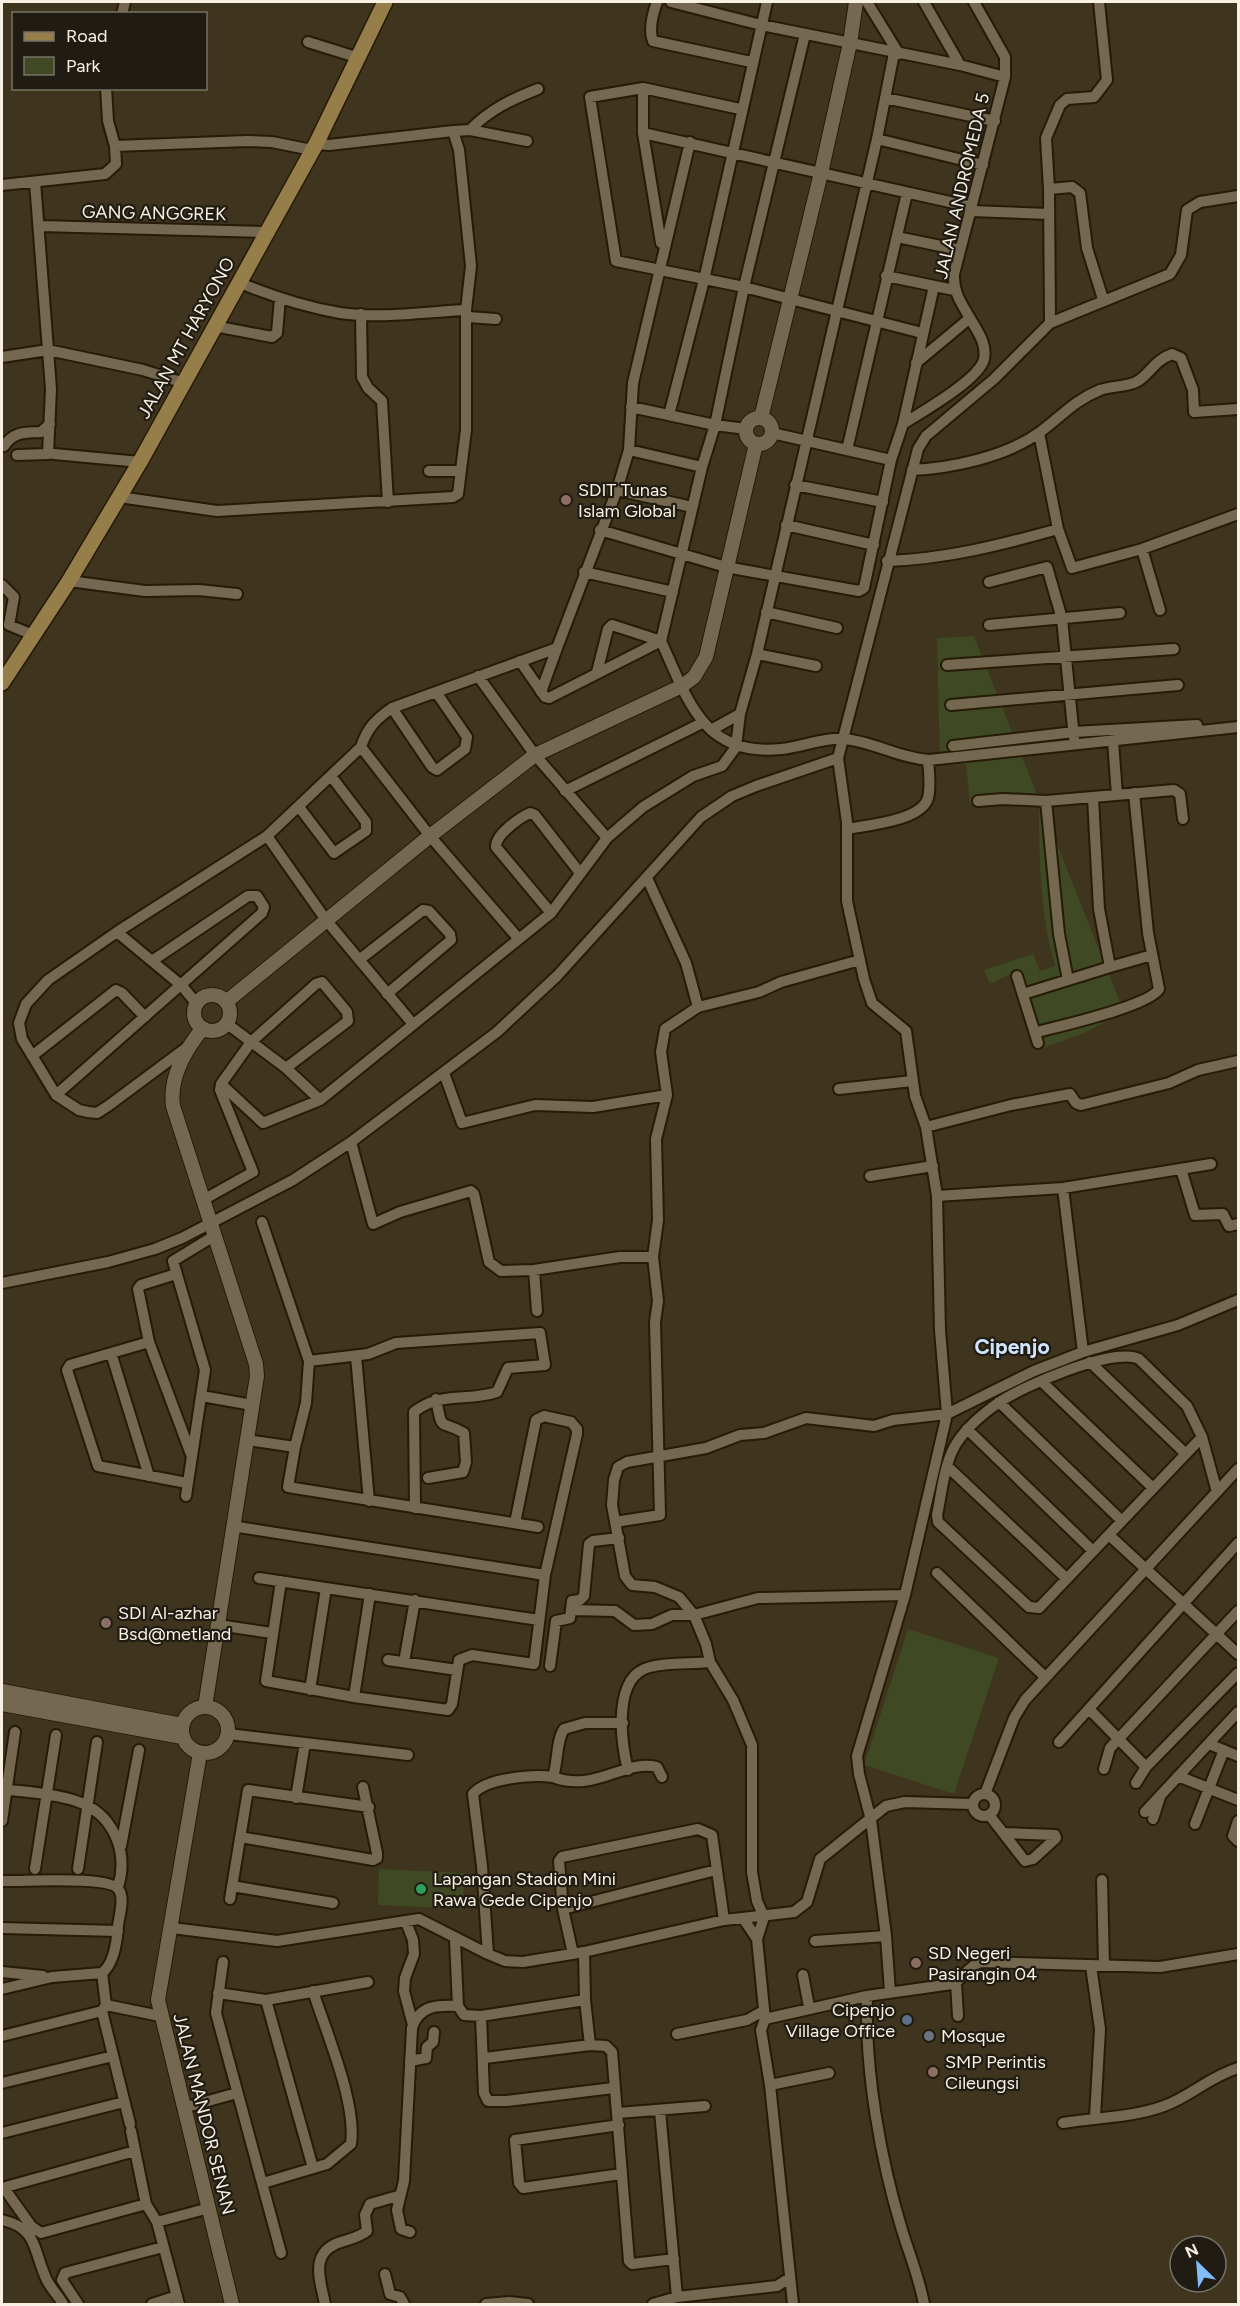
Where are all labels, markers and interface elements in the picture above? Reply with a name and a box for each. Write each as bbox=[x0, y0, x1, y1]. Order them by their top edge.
legend bbox=[12, 12, 207, 90]
text: Road bbox=[66, 25, 107, 47]
text: Park bbox=[66, 55, 101, 77]
street label: JALAN ANDROMEDA 5 bbox=[930, 91, 994, 281]
street label: GANG ANGGREK bbox=[82, 201, 226, 225]
street label: JALAN MT HARYONO bbox=[133, 254, 239, 422]
place label: SDIT Tunas Islam Global bbox=[578, 479, 676, 522]
marker: SDIT Tunas Islam Global bbox=[559, 493, 573, 507]
district label: Cipenjo bbox=[974, 1334, 1050, 1359]
place label: SDI Al-azhar Bsd@metland bbox=[118, 1602, 231, 1645]
marker: SDI Al-azhar Bsd@metland bbox=[99, 1616, 113, 1630]
place label: Lapangan Stadion Mini Rawa Gede Cipenjo bbox=[433, 1868, 616, 1911]
marker: Lapangan Stadion Mini Rawa Gede Cipenjo bbox=[414, 1882, 428, 1896]
place label: SD Negeri Pasirangin 04 bbox=[928, 1942, 1037, 1985]
marker: SD Negeri Pasirangin 04 bbox=[909, 1956, 923, 1970]
place label: Cipenjo Village Office bbox=[785, 1999, 895, 2042]
street label: JALAN MANDOR SENAN bbox=[168, 2011, 240, 2217]
marker: Cipenjo Village Office bbox=[900, 2013, 914, 2027]
place label: Mosque bbox=[941, 2025, 1006, 2047]
marker: Mosque bbox=[922, 2029, 936, 2043]
place label: SMP Perintis Cileungsi bbox=[945, 2051, 1046, 2094]
marker: SMP Perintis Cileungsi bbox=[926, 2065, 940, 2079]
north arrow bbox=[1168, 2234, 1228, 2294]
text: N bbox=[1182, 2240, 1201, 2262]

